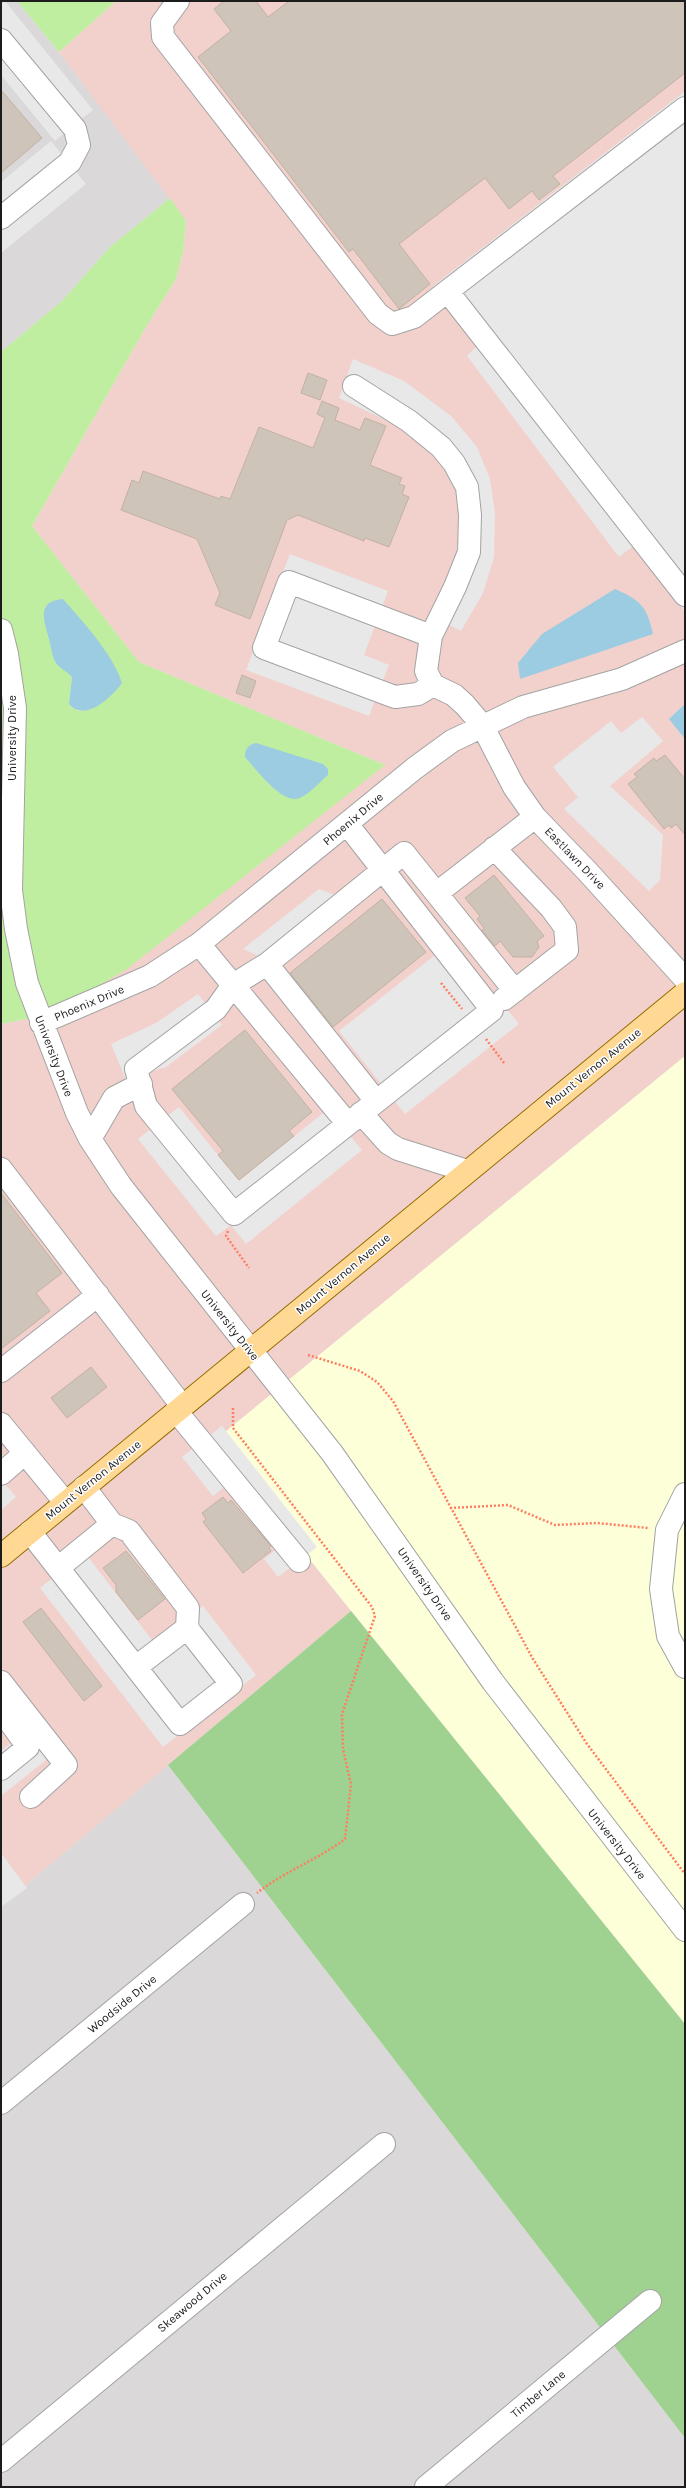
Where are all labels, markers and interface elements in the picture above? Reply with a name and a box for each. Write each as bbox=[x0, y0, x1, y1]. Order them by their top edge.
street label: University Drive bbox=[5, 695, 19, 781]
street label: Phoenix Drive bbox=[320, 790, 386, 848]
street label: Eastlawn Drive bbox=[542, 824, 608, 892]
street label: Phoenix Drive bbox=[52, 982, 126, 1024]
street label: University Drive bbox=[32, 1013, 76, 1099]
street label: Mount Vernon Avenue bbox=[542, 1025, 644, 1111]
street label: Mount Vernon Avenue bbox=[293, 1230, 393, 1318]
street label: University Drive bbox=[198, 1287, 262, 1363]
street label: Mount Vernon Avenue bbox=[42, 1437, 144, 1523]
street label: University Drive bbox=[395, 1545, 455, 1623]
street label: University Drive bbox=[585, 1806, 649, 1882]
street label: Woodside Drive bbox=[85, 1972, 159, 2036]
street label: Skeawood Drive bbox=[154, 2269, 230, 2335]
street label: Timber Lane bbox=[508, 2367, 568, 2421]

